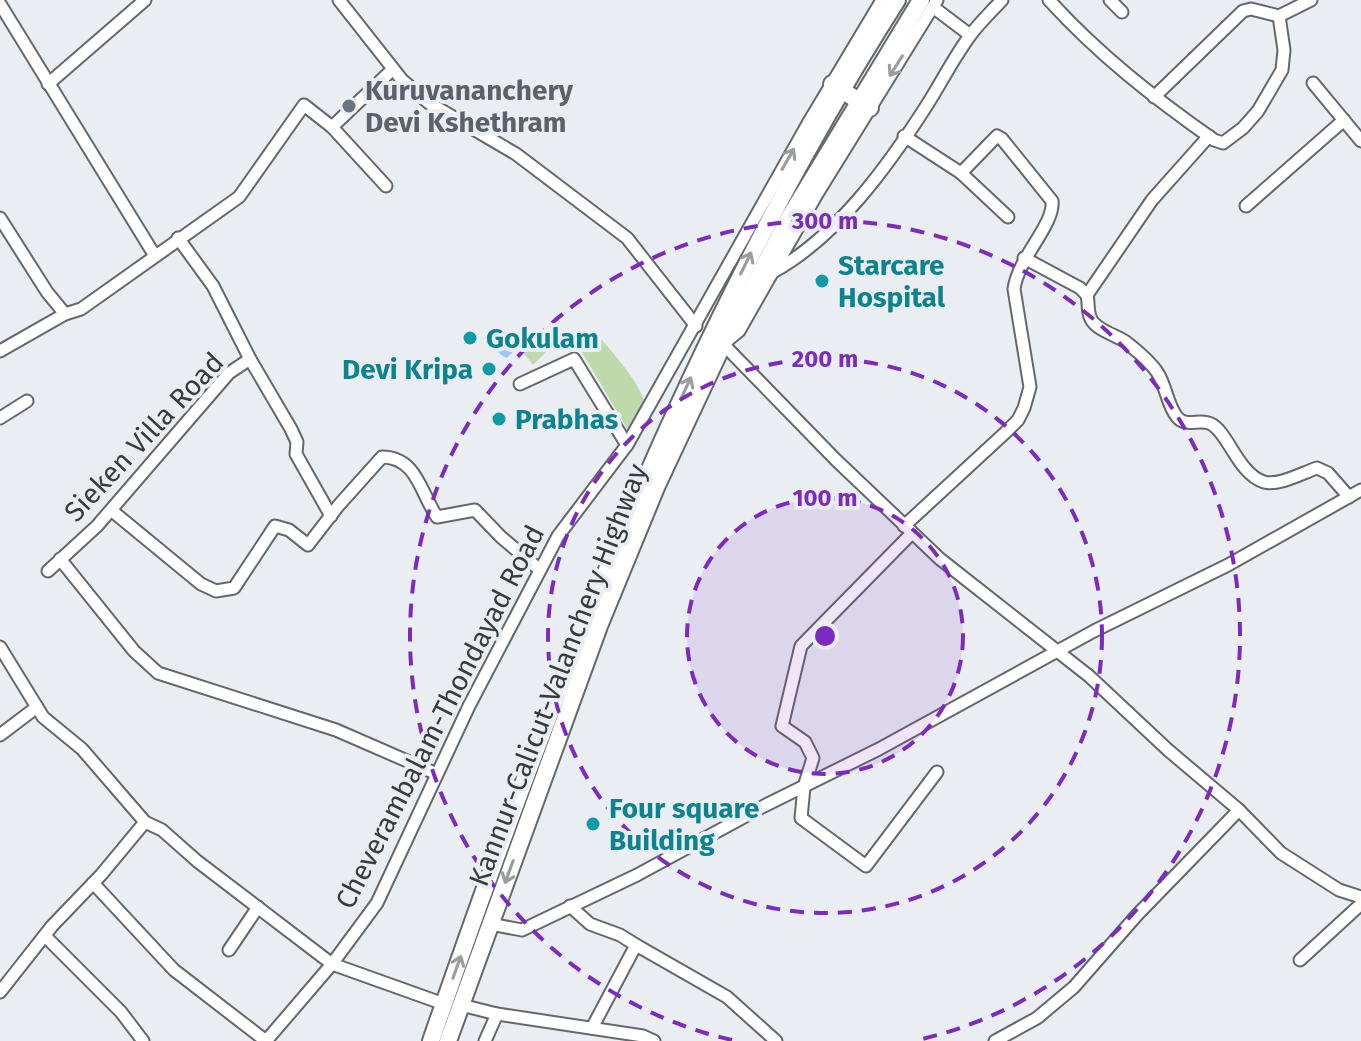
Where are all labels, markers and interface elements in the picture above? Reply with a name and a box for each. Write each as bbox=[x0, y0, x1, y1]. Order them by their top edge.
one-way arrow bbox=[887, 54, 903, 77]
place label: Kuruvananchery Devi Kshethram bbox=[365, 74, 574, 139]
marker: Kuruvananchery Devi Kshethram bbox=[340, 97, 358, 115]
one-way arrow bbox=[780, 148, 796, 171]
text: 300 m bbox=[791, 207, 858, 235]
place label: Starcare Hospital bbox=[838, 249, 946, 314]
one-way arrow bbox=[739, 251, 754, 275]
marker: Starcare Hospital bbox=[813, 272, 831, 290]
place label: Gokulam bbox=[486, 322, 599, 355]
marker: Gokulam bbox=[461, 329, 479, 347]
text: 200 m bbox=[792, 345, 858, 373]
street label: Sieken Villa Road bbox=[57, 346, 231, 528]
place label: Devi Kripa bbox=[342, 353, 473, 386]
marker: Devi Kripa bbox=[480, 360, 498, 378]
one-way arrow bbox=[680, 376, 695, 400]
place label: Prabhas bbox=[515, 403, 618, 436]
marker: Prabhas bbox=[490, 410, 508, 428]
street label: Kannur-Calicut-Valanchery Highway bbox=[462, 459, 654, 891]
text: 100 m bbox=[792, 484, 858, 512]
street label: Cheverambalam-Thondayad Road bbox=[329, 520, 551, 914]
centre of rings bbox=[811, 622, 839, 650]
place label: Four square Building bbox=[609, 792, 759, 857]
marker: Four square Building bbox=[584, 815, 602, 833]
one-way arrow bbox=[501, 859, 516, 884]
one-way arrow bbox=[450, 955, 465, 980]

